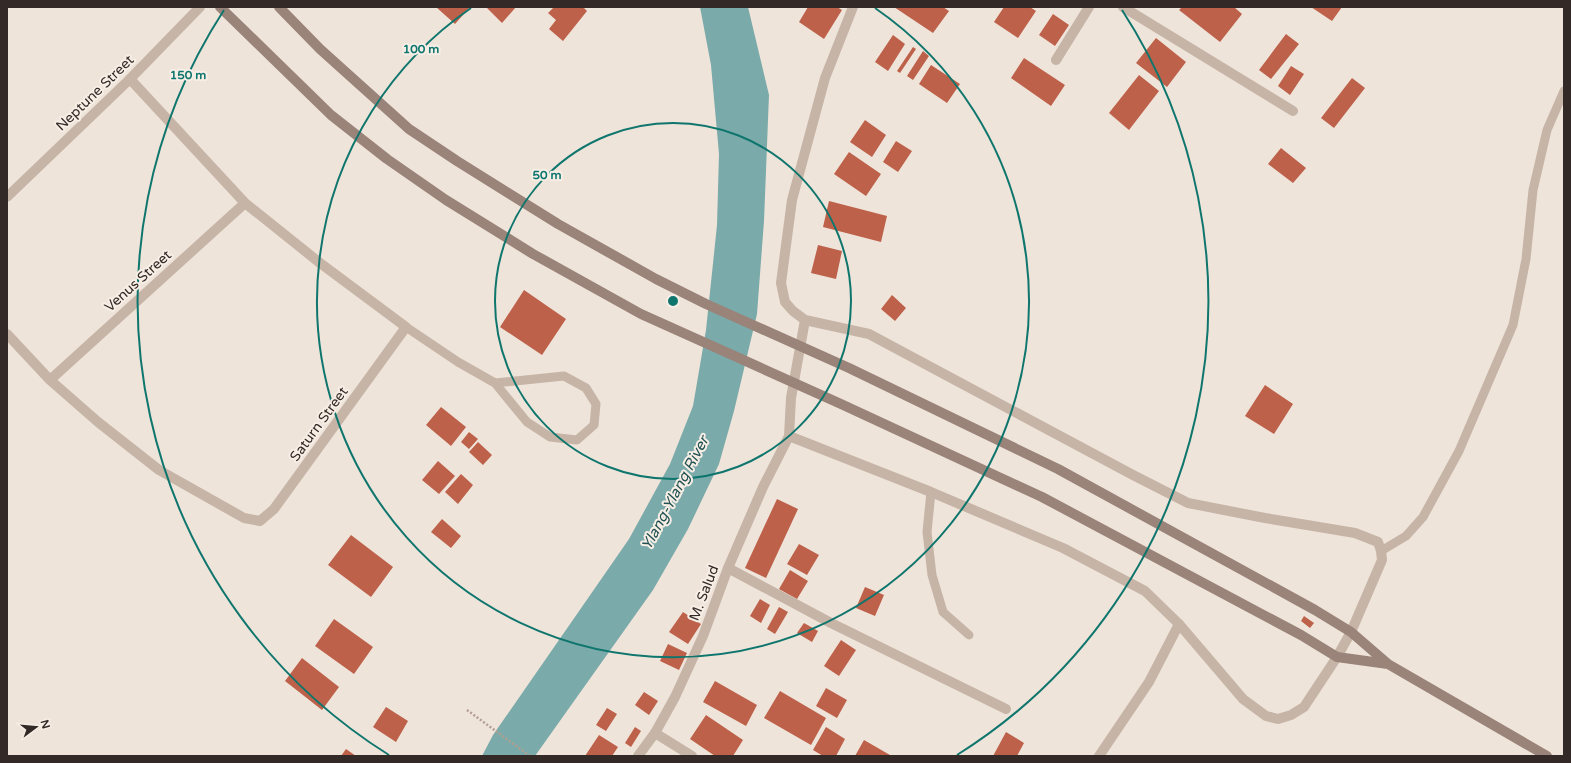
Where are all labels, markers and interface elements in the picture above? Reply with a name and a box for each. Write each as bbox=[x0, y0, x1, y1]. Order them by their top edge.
text: 100 m bbox=[403, 42, 439, 56]
street label: Neptune Street bbox=[53, 51, 138, 134]
text: 150 m bbox=[170, 68, 206, 82]
text: 50 m bbox=[532, 168, 562, 182]
street label: Venus Street bbox=[101, 246, 175, 316]
centre of rings bbox=[666, 294, 680, 308]
street label: Saturn Street bbox=[286, 383, 352, 464]
water label: Ylang-Ylang River bbox=[637, 431, 714, 553]
street label: M. Salud bbox=[686, 563, 722, 623]
north arrow bbox=[16, 707, 56, 747]
text: N bbox=[38, 718, 53, 730]

